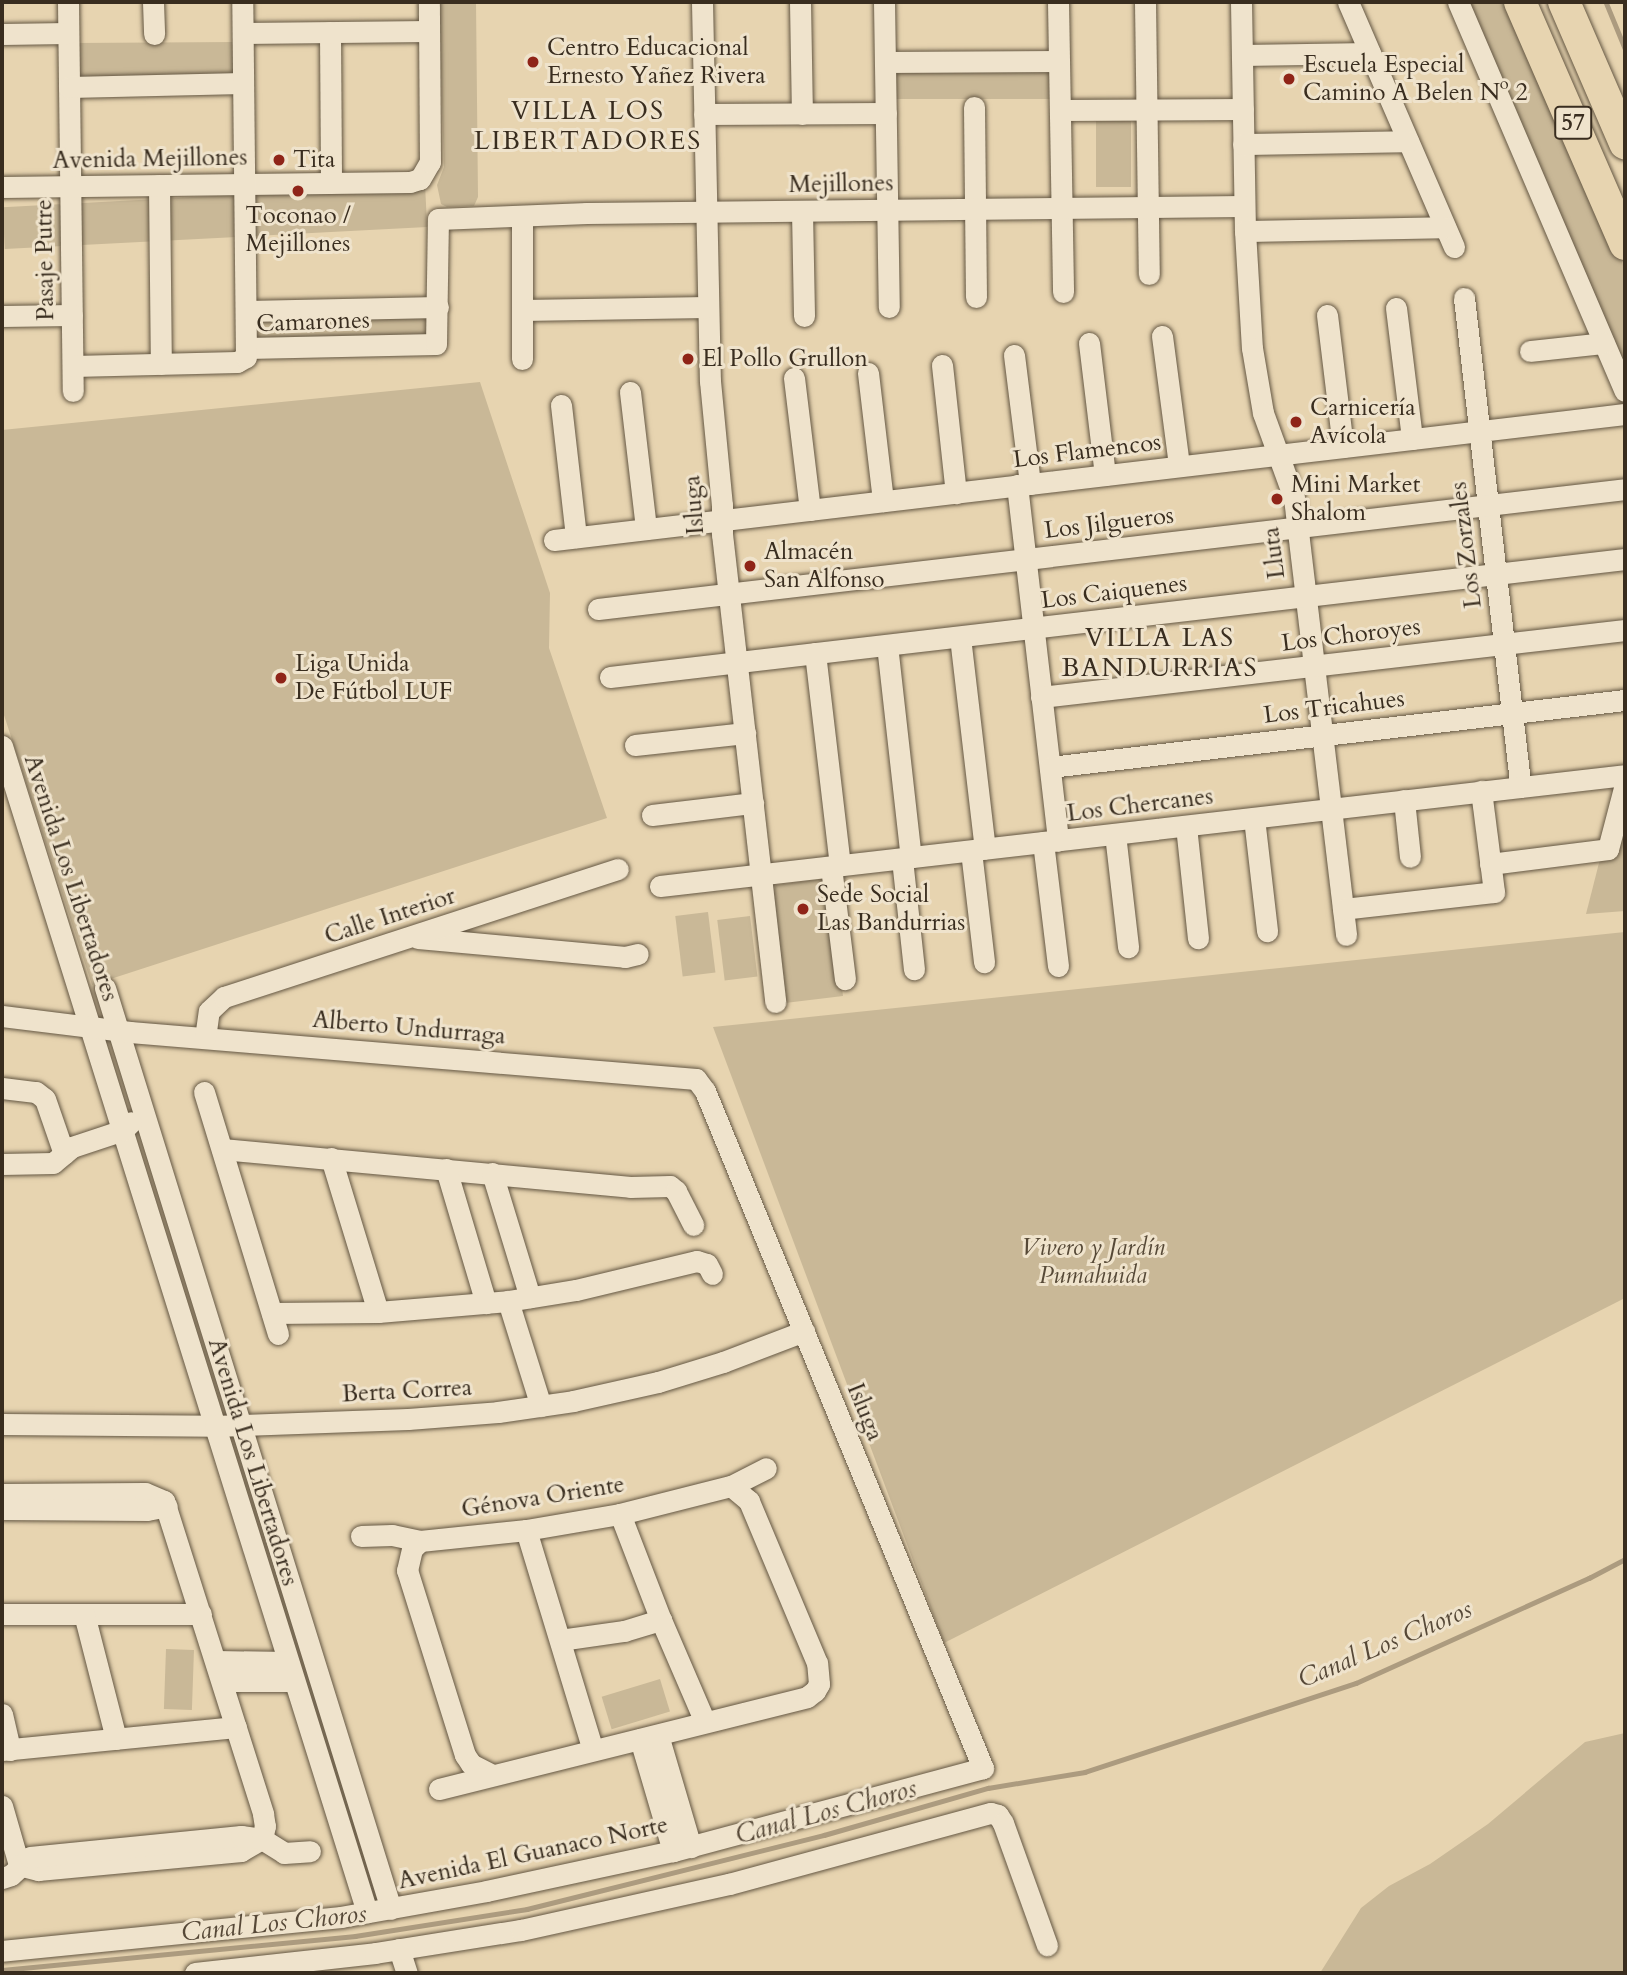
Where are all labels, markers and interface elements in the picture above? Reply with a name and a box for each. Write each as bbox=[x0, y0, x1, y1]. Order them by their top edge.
place label: Centro Educacional Ernesto Yañez Rivera bbox=[547, 34, 766, 90]
place label: Escuela Especial Camino A Belen Nº 2 bbox=[1303, 51, 1528, 107]
marker: Centro Educacional Ernesto Yañez Rivera bbox=[525, 54, 541, 70]
marker: Escuela Especial Camino A Belen Nº 2 bbox=[1281, 71, 1297, 87]
district label: VILLA LOS LIBERTADORES bbox=[475, 95, 701, 156]
road number: 57 bbox=[1554, 104, 1592, 142]
street label: Avenida Mejillones bbox=[52, 143, 248, 175]
place label: Tita bbox=[293, 146, 335, 174]
marker: Tita bbox=[271, 152, 287, 168]
street label: Mejillones bbox=[788, 169, 894, 199]
marker: Toconao / Mejillones bbox=[290, 183, 306, 199]
street label: Pasaje Putre bbox=[30, 199, 60, 321]
place label: Toconao / Mejillones bbox=[245, 202, 351, 258]
street label: Camarones bbox=[256, 306, 370, 338]
place label: El Pollo Grullon bbox=[702, 345, 868, 373]
marker: El Pollo Grullon bbox=[680, 351, 696, 367]
place label: Carnicería Avícola bbox=[1310, 394, 1416, 450]
marker: Carnicería Avícola bbox=[1288, 414, 1304, 430]
street label: Los Flamencos bbox=[1011, 428, 1163, 474]
place label: Mini Market Shalom bbox=[1291, 471, 1420, 527]
street label: Isluga bbox=[678, 474, 710, 536]
street label: Los Zorzales bbox=[1444, 480, 1488, 610]
marker: Mini Market Shalom bbox=[1269, 491, 1285, 507]
street label: Los Jilgueros bbox=[1043, 501, 1175, 545]
street label: Lluta bbox=[1257, 526, 1291, 580]
place label: Almacén San Alfonso bbox=[764, 538, 885, 594]
marker: Almacén San Alfonso bbox=[742, 558, 758, 574]
street label: Los Caiquenes bbox=[1039, 569, 1189, 615]
street label: Los Choroyes bbox=[1280, 612, 1422, 658]
district label: VILLA LAS BANDURRIAS bbox=[1063, 622, 1257, 684]
place label: Liga Unida De Fútbol LUF bbox=[295, 650, 452, 706]
marker: Liga Unida De Fútbol LUF bbox=[273, 670, 289, 686]
street label: Los Tricahues bbox=[1262, 684, 1406, 730]
street label: Avenida Los Libertadores bbox=[18, 751, 124, 1005]
street label: Los Chercanes bbox=[1065, 782, 1215, 828]
street label: Calle Interior bbox=[321, 881, 459, 951]
place label: Sede Social Las Bandurrias bbox=[817, 881, 965, 937]
marker: Sede Social Las Bandurrias bbox=[795, 901, 811, 917]
street label: Alberto Undurraga bbox=[311, 1005, 507, 1051]
park label: Vivero y Jardín Pumahuida bbox=[1021, 1234, 1165, 1290]
street label: Avenida Los Libertadores bbox=[202, 1335, 304, 1589]
street label: Berta Correa bbox=[341, 1373, 473, 1409]
street label: Isluga bbox=[841, 1379, 889, 1445]
street label: Génova Oriente bbox=[459, 1470, 627, 1524]
water label: Canal Los Choros bbox=[1293, 1593, 1477, 1695]
water label: Canal Los Choros bbox=[732, 1773, 920, 1851]
street label: Avenida El Guanaco Norte bbox=[395, 1810, 671, 1896]
water label: Canal Los Choros bbox=[180, 1898, 368, 1948]

